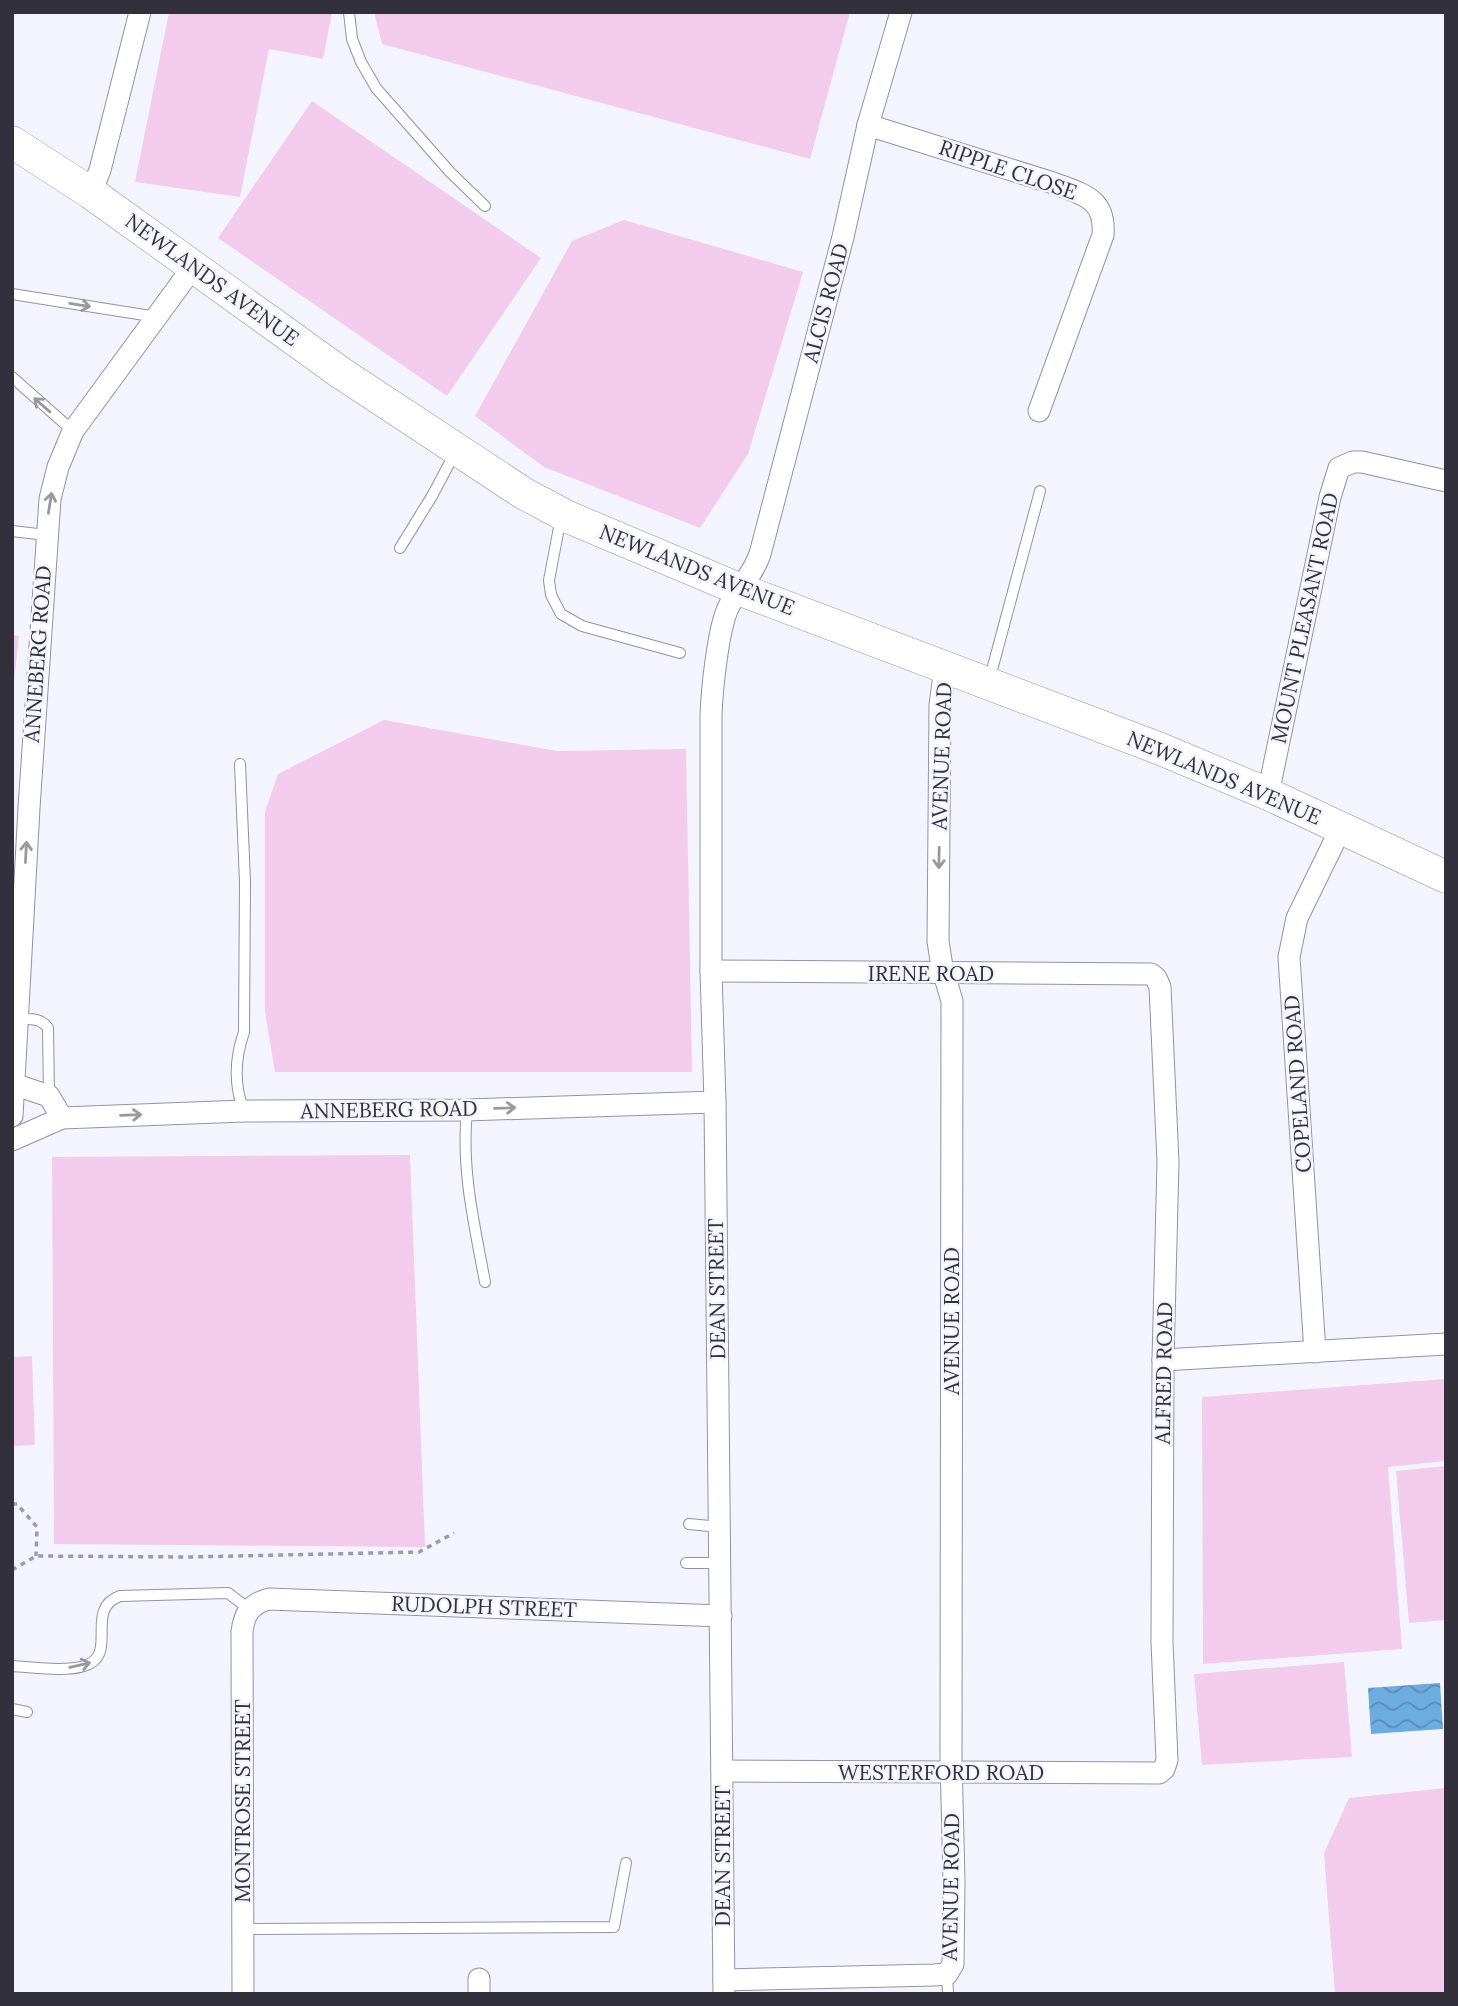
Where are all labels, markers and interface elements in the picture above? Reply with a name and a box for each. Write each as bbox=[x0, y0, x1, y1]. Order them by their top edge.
street label: RIPPLE CLOSE bbox=[936, 133, 1081, 206]
street label: NEWLANDS AVENUE bbox=[120, 207, 305, 352]
street label: ALCIS ROAD bbox=[796, 240, 854, 366]
one-way arrow bbox=[68, 299, 91, 312]
one-way arrow bbox=[33, 397, 51, 413]
street label: MOUNT PLEASANT ROAD bbox=[1265, 490, 1344, 746]
one-way arrow bbox=[44, 492, 57, 515]
street label: NEWLANDS AVENUE bbox=[595, 518, 799, 621]
street label: ANNEBERG ROAD bbox=[18, 565, 57, 744]
street label: AVENUE ROAD bbox=[925, 682, 958, 831]
street label: NEWLANDS AVENUE bbox=[1123, 724, 1325, 831]
one-way arrow bbox=[20, 841, 33, 864]
one-way arrow bbox=[932, 846, 945, 869]
street label: IRENE ROAD bbox=[868, 960, 994, 987]
street label: COPELAND ROAD bbox=[1278, 994, 1317, 1174]
street label: ANNEBERG ROAD bbox=[299, 1094, 478, 1125]
one-way arrow bbox=[493, 1102, 516, 1115]
one-way arrow bbox=[119, 1109, 142, 1122]
street label: DEAN STREET bbox=[702, 1218, 731, 1360]
street label: AVENUE ROAD bbox=[938, 1247, 965, 1396]
street label: ALFRED ROAD bbox=[1149, 1301, 1178, 1446]
street label: RUDOLPH STREET bbox=[391, 1590, 577, 1623]
one-way arrow bbox=[68, 1657, 91, 1671]
street label: MONTROSE STREET bbox=[229, 1699, 256, 1903]
street label: WESTERFORD ROAD bbox=[838, 1759, 1044, 1786]
street label: DEAN STREET bbox=[709, 1785, 736, 1927]
street label: AVENUE ROAD bbox=[936, 1813, 965, 1962]

